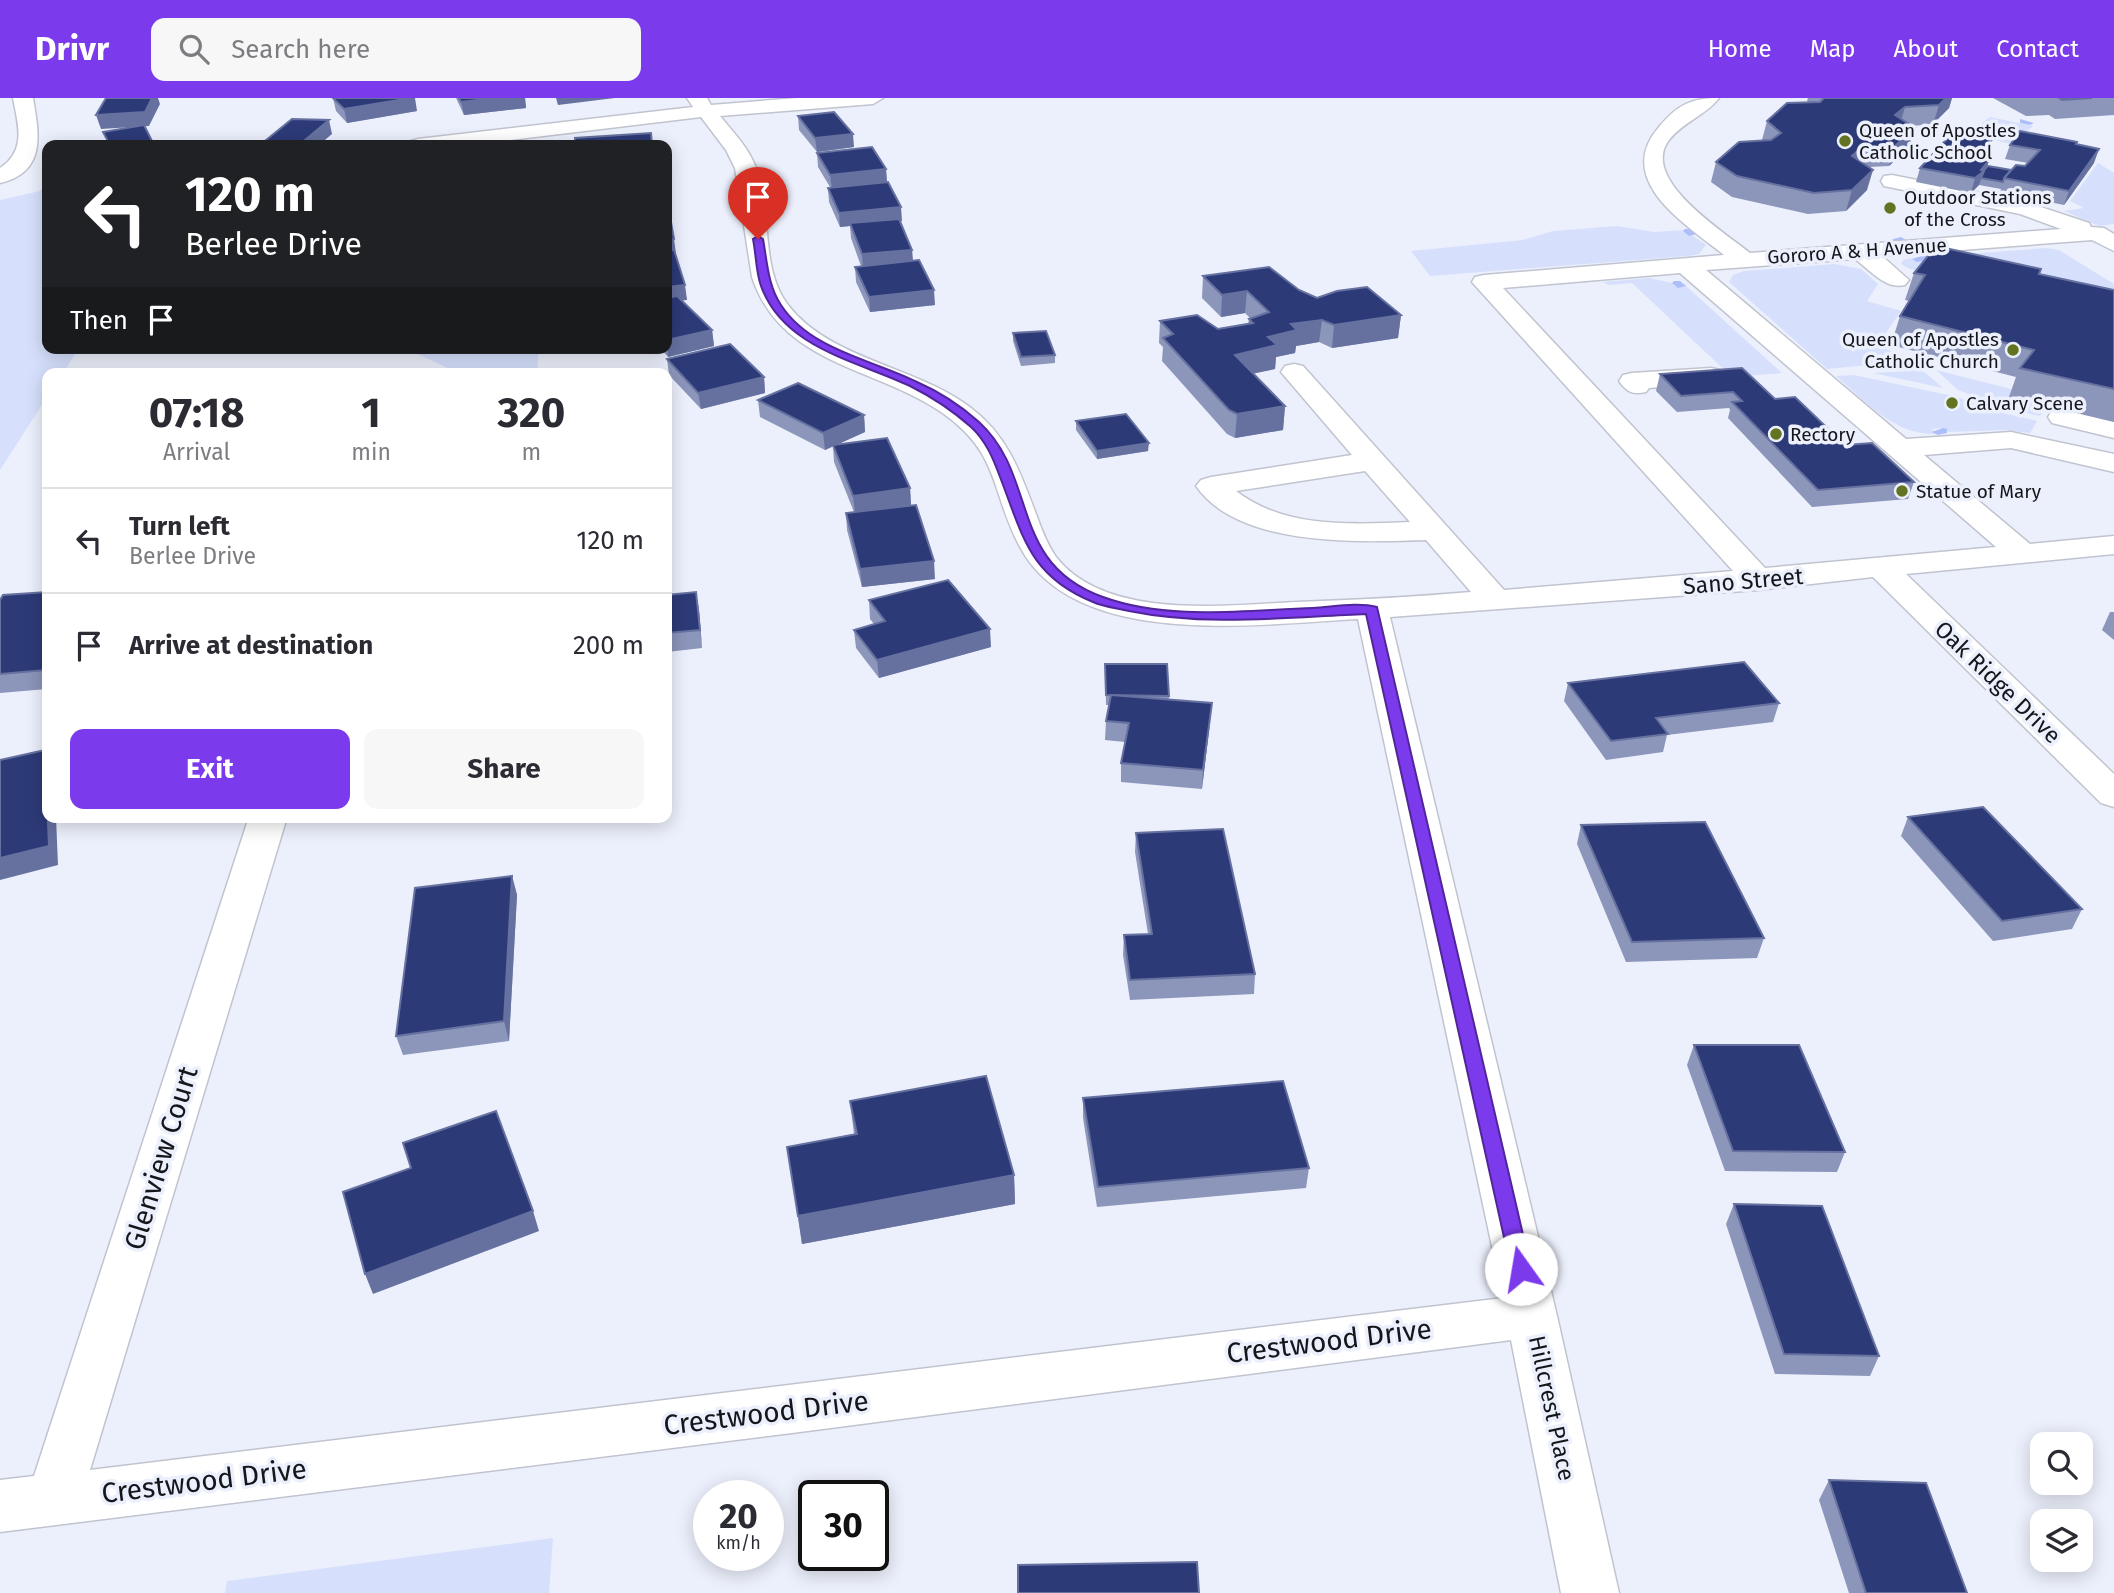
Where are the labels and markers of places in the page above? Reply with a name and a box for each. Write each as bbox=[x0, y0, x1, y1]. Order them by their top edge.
place label: Queen of Apostles Catholic School bbox=[1859, 119, 2016, 164]
marker: Queen of Apostles Catholic School bbox=[1837, 133, 1853, 149]
pin bbox=[728, 167, 788, 239]
place label: Outdoor Stations of the Cross bbox=[1904, 186, 2052, 231]
marker: Outdoor Stations of the Cross bbox=[1882, 200, 1898, 216]
place label: Queen of Apostles Catholic Church bbox=[1842, 328, 1999, 373]
marker: Queen of Apostles Catholic Church bbox=[2005, 342, 2021, 358]
place label: Calvary Scene bbox=[1966, 392, 2084, 415]
marker: Calvary Scene bbox=[1944, 395, 1960, 411]
place label: Rectory bbox=[1790, 423, 1856, 446]
marker: Rectory bbox=[1768, 426, 1784, 442]
place label: Statue of Mary bbox=[1916, 480, 2042, 503]
marker: Statue of Mary bbox=[1894, 483, 1910, 499]

